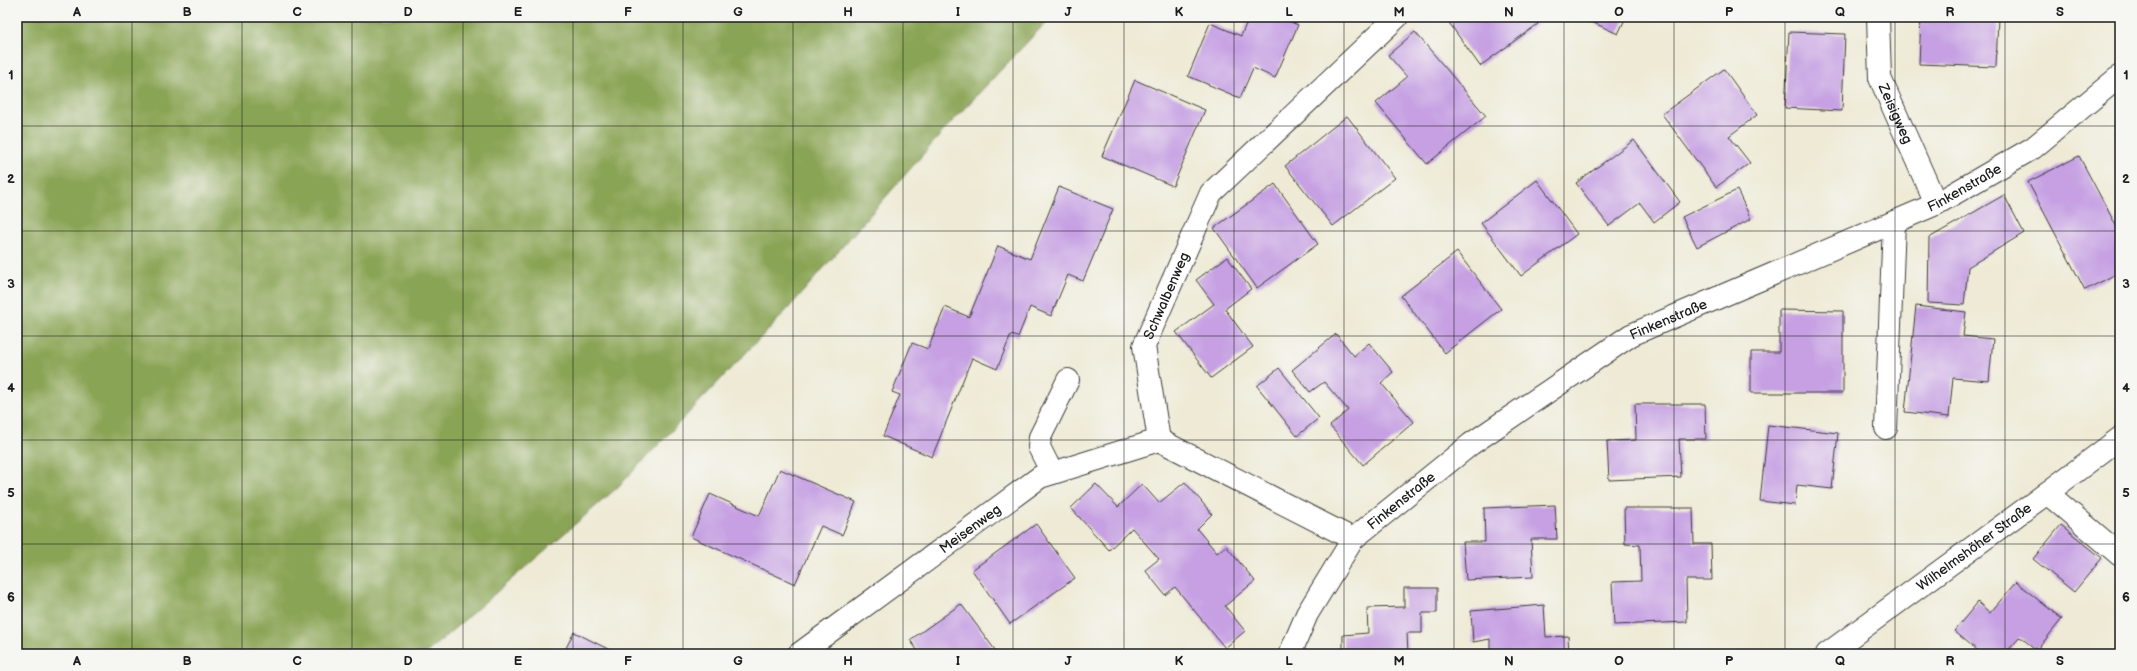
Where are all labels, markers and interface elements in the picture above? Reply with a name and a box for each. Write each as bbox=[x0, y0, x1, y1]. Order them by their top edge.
text: A bbox=[72, 4, 81, 20]
text: B bbox=[182, 4, 192, 20]
text: C bbox=[292, 4, 302, 20]
text: D bbox=[403, 4, 413, 20]
text: E bbox=[514, 4, 523, 20]
text: F bbox=[624, 4, 632, 20]
text: G bbox=[733, 4, 743, 20]
text: H bbox=[843, 4, 853, 20]
text: I bbox=[956, 4, 960, 20]
text: J bbox=[1064, 4, 1072, 20]
text: K bbox=[1175, 4, 1184, 20]
text: L bbox=[1285, 4, 1293, 20]
text: M bbox=[1393, 4, 1405, 20]
text: N bbox=[1504, 4, 1514, 20]
text: O bbox=[1614, 4, 1624, 20]
text: P bbox=[1725, 4, 1734, 20]
text: Q bbox=[1835, 4, 1845, 20]
text: R bbox=[1946, 4, 1955, 20]
text: S bbox=[2056, 4, 2064, 20]
text: 1 bbox=[8, 67, 14, 83]
text: 1 bbox=[2123, 67, 2129, 83]
street label: Zeisigweg bbox=[1874, 80, 1916, 147]
street label: Finkenstraße bbox=[1925, 160, 2004, 216]
text: 2 bbox=[7, 171, 15, 187]
text: 2 bbox=[2122, 171, 2130, 187]
street label: Schwalbenweg bbox=[1140, 250, 1193, 342]
text: 3 bbox=[7, 276, 15, 292]
text: 3 bbox=[2122, 276, 2130, 292]
street label: Finkenstraße bbox=[1627, 295, 1710, 344]
text: 4 bbox=[7, 380, 15, 396]
text: 4 bbox=[2122, 380, 2130, 396]
street label: Finkenstraße bbox=[1364, 468, 1439, 533]
text: 5 bbox=[7, 485, 15, 501]
text: 5 bbox=[2122, 485, 2130, 501]
street label: Wilhelmshöher Straße bbox=[1913, 499, 2035, 595]
street label: Meisenweg bbox=[936, 501, 1004, 557]
text: 6 bbox=[7, 589, 15, 605]
text: 6 bbox=[2122, 589, 2130, 605]
text: A bbox=[72, 653, 81, 669]
text: B bbox=[182, 653, 192, 669]
text: C bbox=[292, 653, 302, 669]
text: D bbox=[403, 653, 413, 669]
text: E bbox=[514, 653, 523, 669]
text: F bbox=[624, 653, 632, 669]
text: G bbox=[733, 653, 743, 669]
text: H bbox=[843, 653, 853, 669]
text: I bbox=[956, 653, 960, 669]
text: J bbox=[1064, 653, 1072, 669]
text: K bbox=[1175, 653, 1184, 669]
text: L bbox=[1285, 653, 1293, 669]
text: M bbox=[1393, 653, 1405, 669]
text: N bbox=[1504, 653, 1514, 669]
text: O bbox=[1614, 653, 1624, 669]
text: P bbox=[1725, 653, 1734, 669]
text: Q bbox=[1835, 653, 1845, 669]
text: R bbox=[1946, 653, 1955, 669]
text: S bbox=[2056, 653, 2064, 669]

